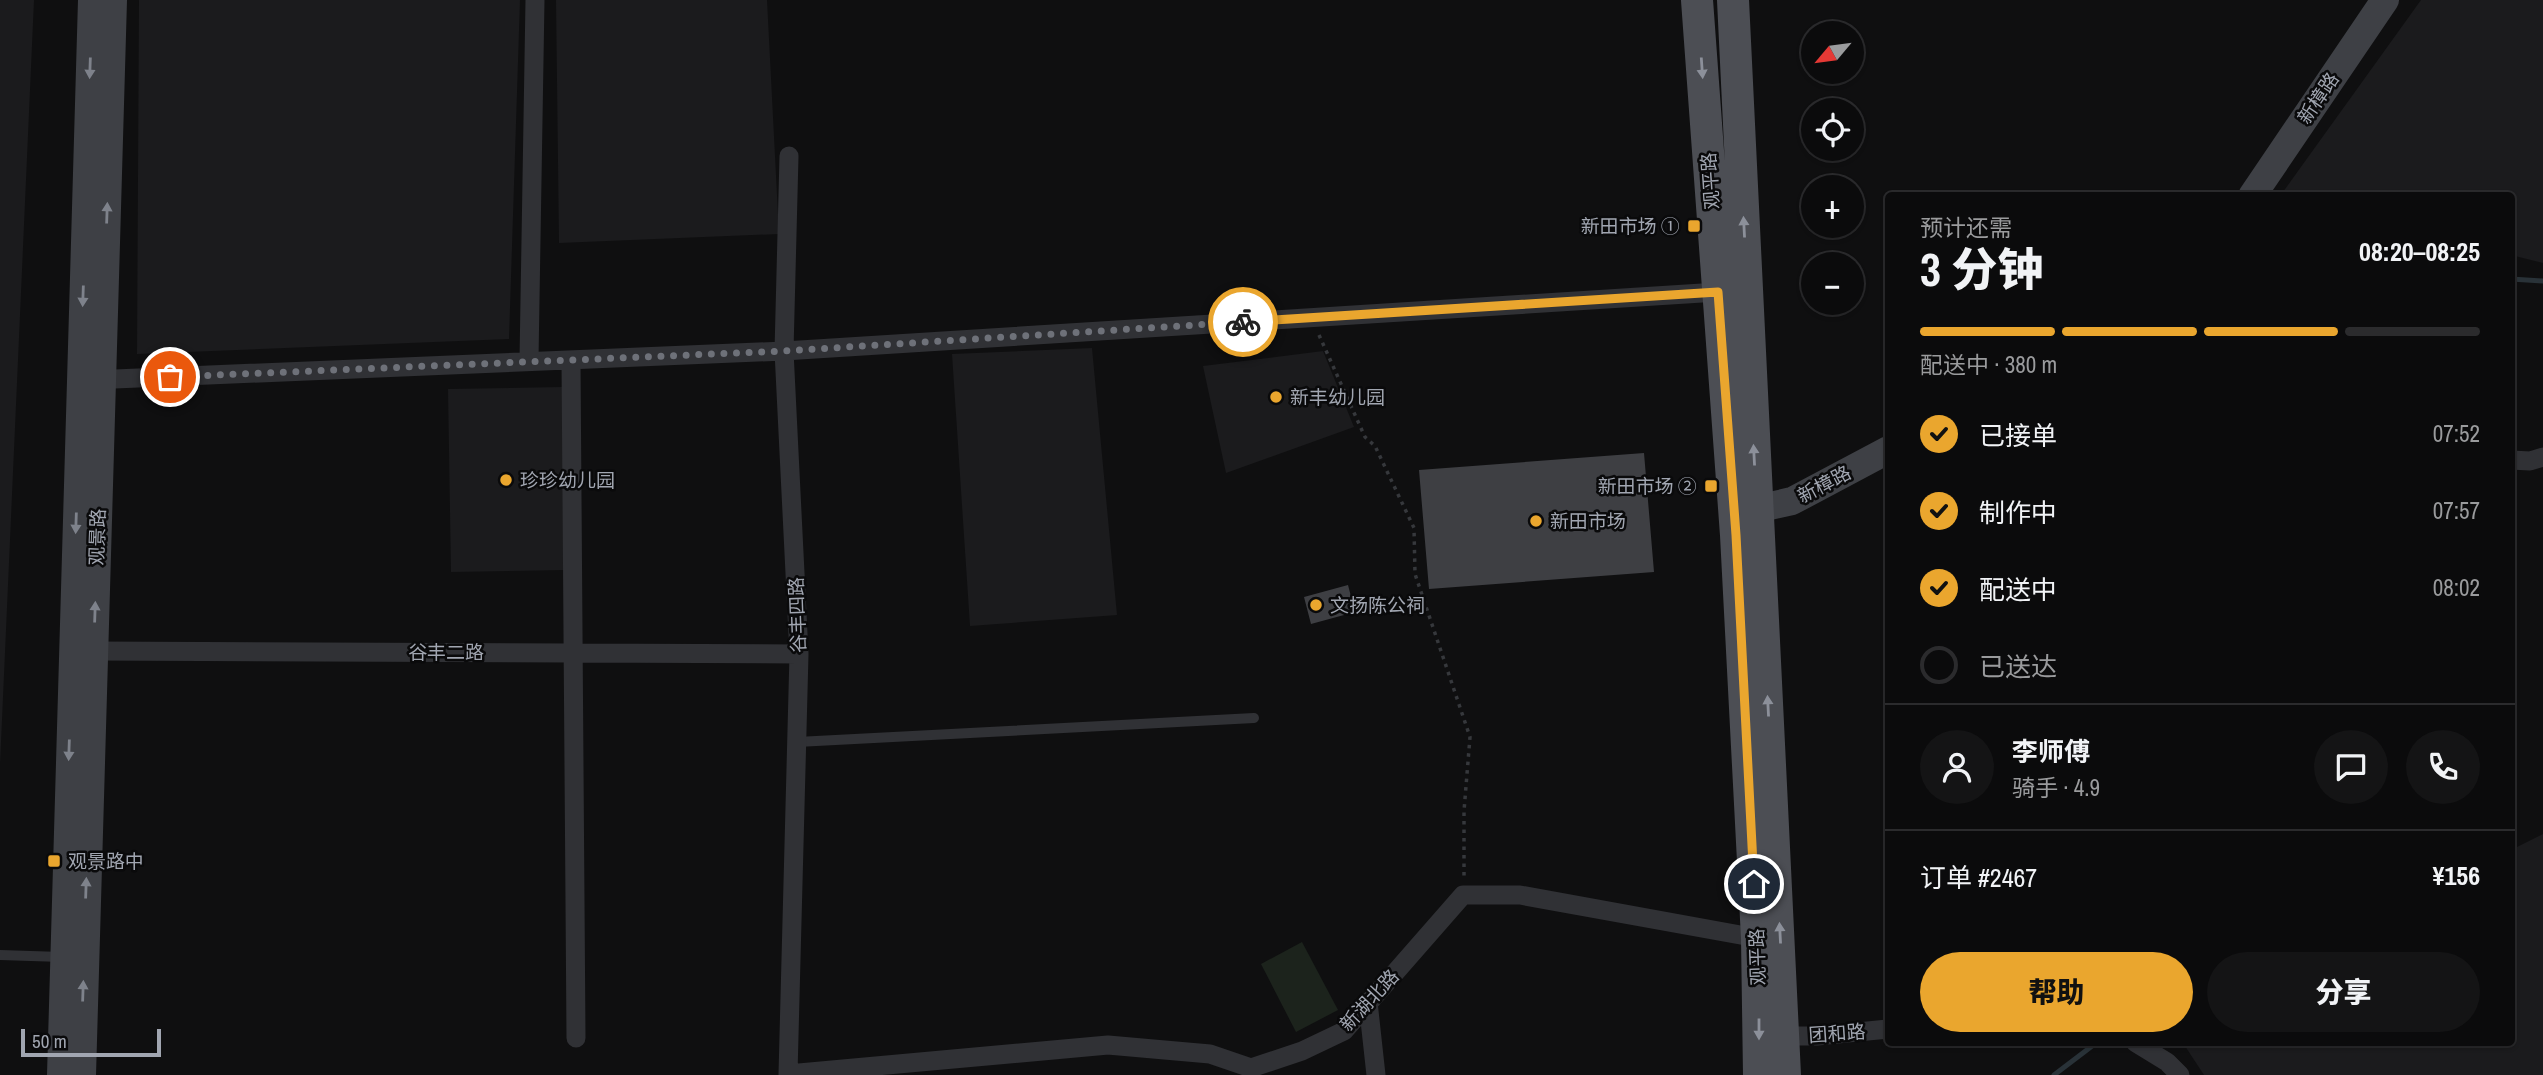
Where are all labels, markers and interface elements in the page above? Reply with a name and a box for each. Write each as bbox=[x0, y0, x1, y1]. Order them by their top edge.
north arrow bbox=[1801, 21, 1864, 84]
map controls bbox=[1801, 21, 1864, 315]
one-way arrow bbox=[84, 57, 95, 79]
one-way arrow bbox=[1697, 57, 1708, 79]
street label: 新樟路 bbox=[2291, 67, 2345, 129]
button: locate bbox=[1801, 98, 1864, 161]
street label: 观平路 bbox=[1695, 152, 1725, 210]
button: + bbox=[1801, 175, 1864, 238]
one-way arrow bbox=[101, 202, 113, 224]
text: 预计还需 bbox=[1920, 212, 2012, 243]
place label: 新田市场 ① bbox=[1581, 213, 1680, 239]
one-way arrow bbox=[1738, 216, 1749, 238]
marker: 新田市场 ① bbox=[1686, 218, 1702, 234]
text: 08:20–08:25 bbox=[2359, 234, 2480, 269]
text: 3 分钟 bbox=[1920, 238, 2043, 300]
button: − bbox=[1801, 252, 1864, 315]
one-way arrow bbox=[77, 285, 89, 307]
courier bbox=[1208, 287, 1278, 357]
icon: bike bbox=[1224, 303, 1262, 341]
pin bbox=[140, 347, 200, 407]
text: 配送中 · 380 m bbox=[1920, 349, 2057, 380]
icon: bag bbox=[151, 358, 189, 396]
place label: 新丰幼儿园 bbox=[1290, 384, 1385, 410]
marker: 新丰幼儿园 bbox=[1268, 389, 1284, 405]
icon: check bbox=[1920, 415, 1958, 453]
text: 已接单 bbox=[1979, 418, 2057, 453]
text: 07:52 bbox=[2433, 418, 2480, 449]
one-way arrow bbox=[1749, 443, 1760, 465]
street label: 新樟路 bbox=[1793, 459, 1855, 509]
place label: 珍珍幼儿园 bbox=[520, 467, 615, 493]
marker: 珍珍幼儿园 bbox=[498, 472, 514, 488]
place label: 新田市场 ② bbox=[1598, 473, 1697, 499]
marker: 新田市场 ② bbox=[1703, 478, 1719, 494]
icon: check bbox=[1920, 492, 1958, 530]
text: 制作中 bbox=[1979, 495, 2057, 530]
text: 07:57 bbox=[2433, 495, 2480, 526]
street label: 观景路 bbox=[83, 508, 111, 566]
place label: 新田市场 bbox=[1550, 508, 1626, 534]
one-way arrow bbox=[71, 512, 82, 534]
marker: 新田市场 bbox=[1528, 513, 1544, 529]
icon: check bbox=[1920, 569, 1958, 607]
text: 配送中 bbox=[1979, 572, 2057, 607]
text: 08:02 bbox=[2433, 572, 2480, 603]
street label: 谷丰四路 bbox=[783, 577, 811, 653]
place label: 文扬陈公祠 bbox=[1330, 592, 1425, 618]
marker: 文扬陈公祠 bbox=[1308, 597, 1324, 613]
one-way arrow bbox=[89, 601, 101, 623]
street label: 谷丰二路 bbox=[408, 639, 484, 665]
text: 已送达 bbox=[1979, 649, 2057, 684]
one-way arrow bbox=[1762, 695, 1773, 717]
button: person bbox=[1920, 730, 1994, 804]
button: chat bbox=[2314, 730, 2388, 804]
button: phone bbox=[2406, 730, 2480, 804]
text: 李师傅 bbox=[2012, 734, 2090, 769]
one-way arrow bbox=[64, 740, 75, 762]
text: 骑手 · 4.9 bbox=[2012, 772, 2100, 803]
place label: 观景路中 bbox=[68, 848, 144, 874]
marker: 观景路中 bbox=[46, 853, 62, 869]
pin bbox=[1724, 854, 1784, 914]
text: ¥156 bbox=[2433, 858, 2480, 893]
text: 订单 #2467 bbox=[1920, 860, 2037, 895]
icon: home bbox=[1735, 865, 1773, 903]
one-way arrow bbox=[81, 877, 92, 899]
one-way arrow bbox=[1775, 922, 1786, 944]
street label: 观平路 bbox=[1743, 928, 1771, 986]
button: 帮助 bbox=[1920, 952, 2193, 1032]
button: 分享 bbox=[2207, 952, 2480, 1032]
street label: 新湖北路 bbox=[1334, 963, 1404, 1037]
one-way arrow bbox=[78, 980, 89, 1002]
one-way arrow bbox=[1754, 1018, 1765, 1040]
street label: 团和路 bbox=[1808, 1018, 1866, 1048]
scale bar bbox=[21, 1026, 161, 1058]
text: 50 m bbox=[32, 1028, 67, 1054]

